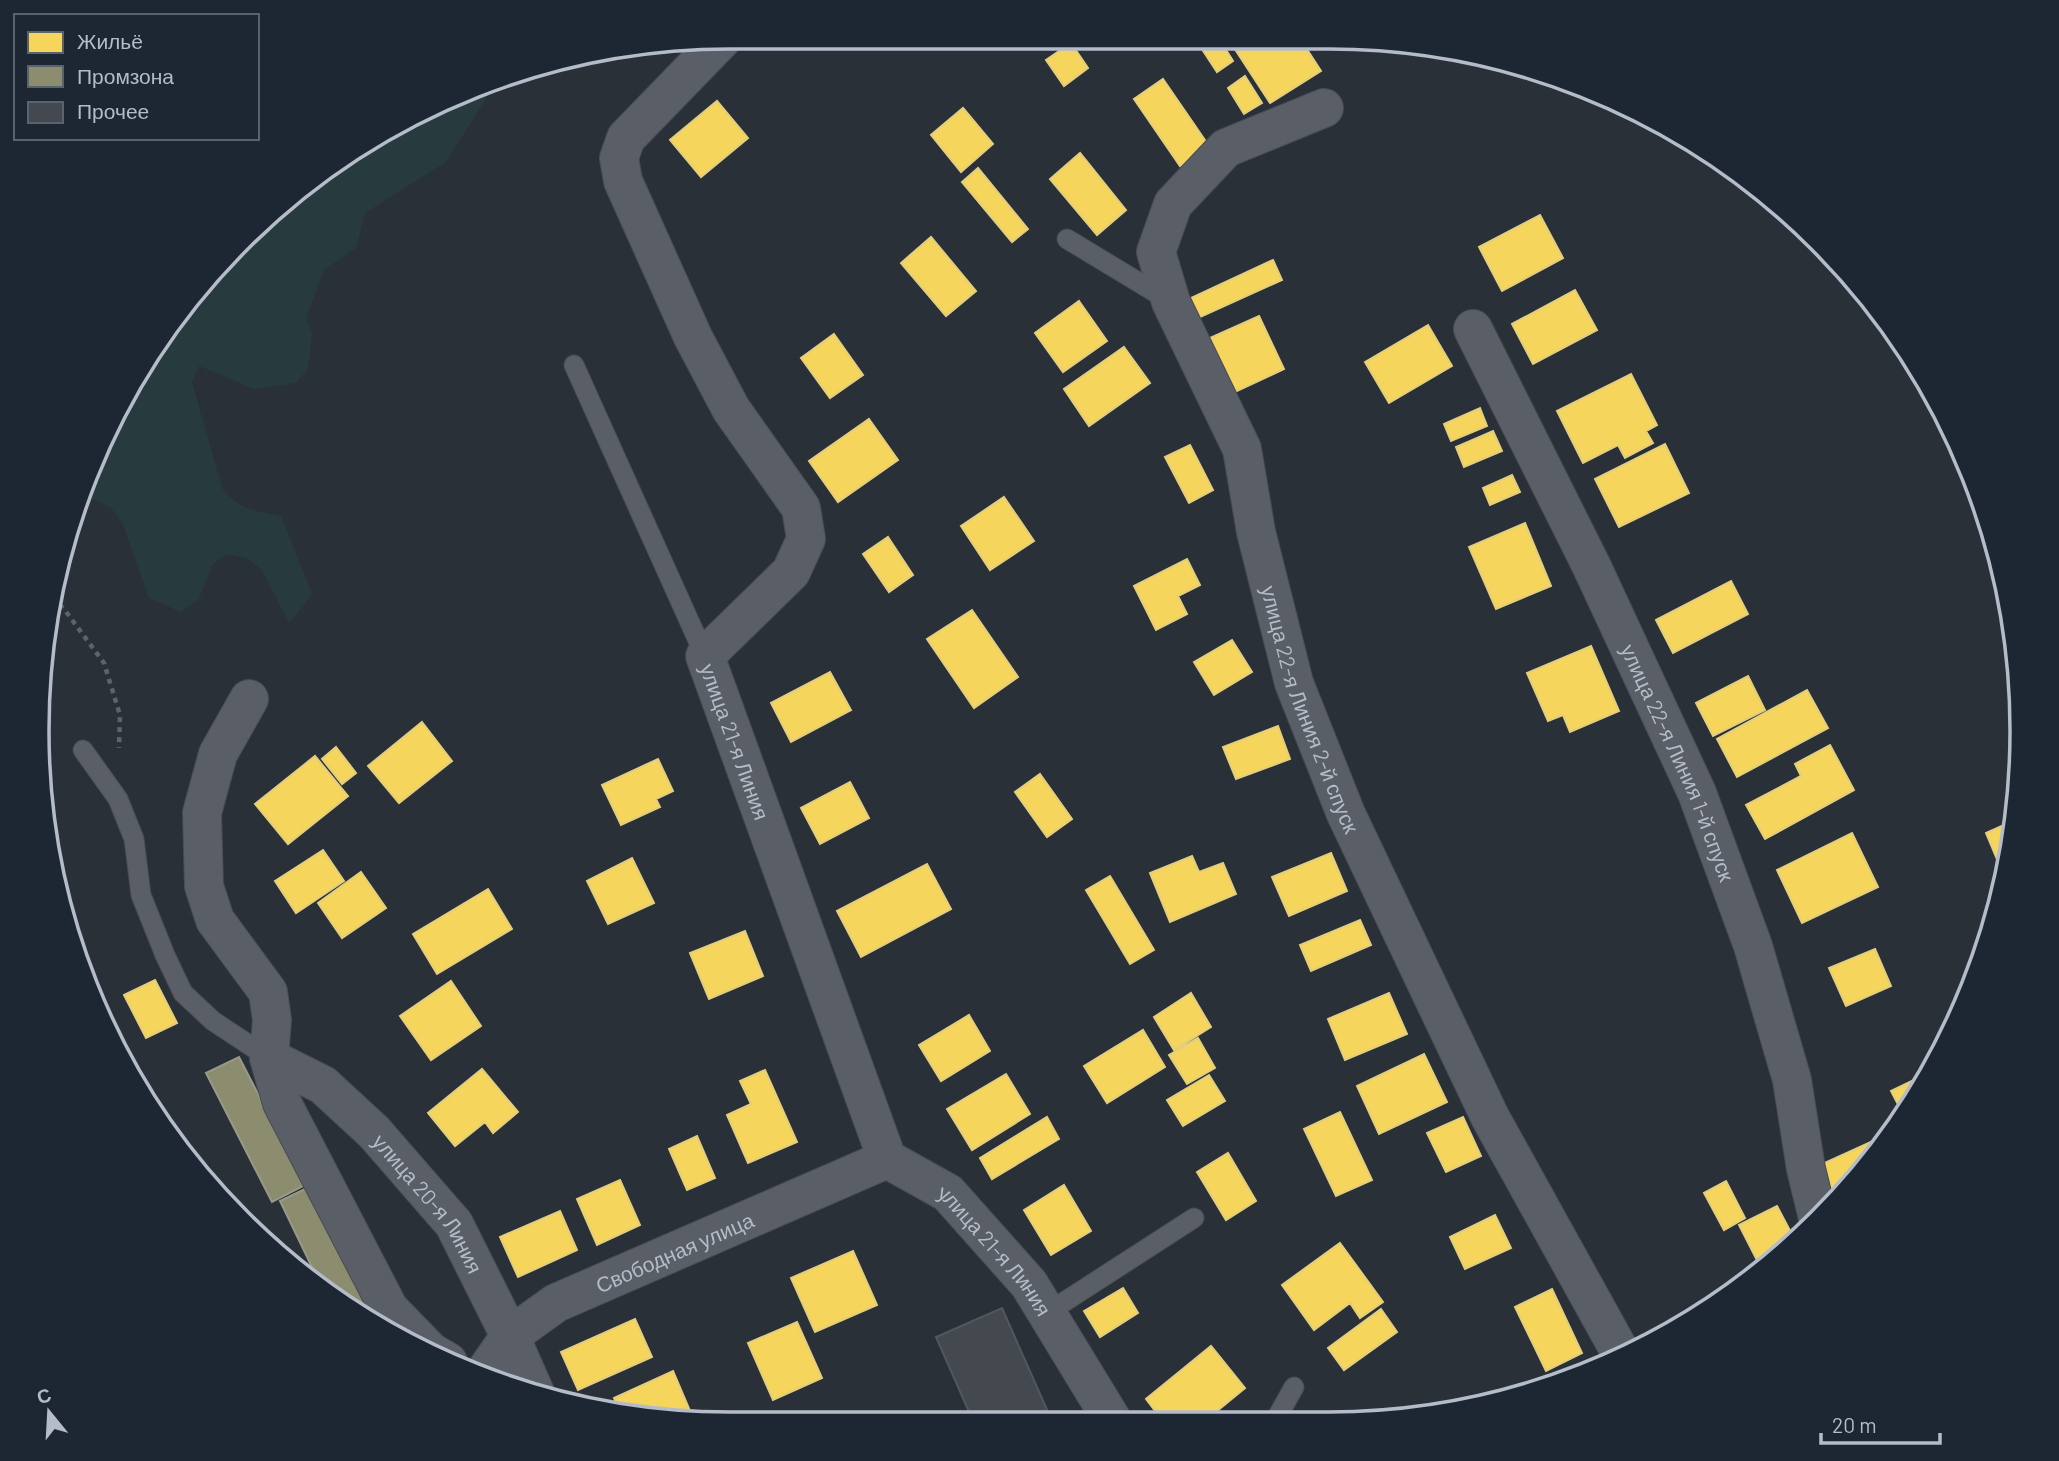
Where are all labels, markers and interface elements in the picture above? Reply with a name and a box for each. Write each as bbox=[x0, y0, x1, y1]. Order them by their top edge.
legend bbox=[14, 14, 259, 140]
text: Жильё bbox=[77, 28, 143, 53]
text: Промзона bbox=[77, 63, 174, 88]
text: Прочее bbox=[77, 98, 149, 123]
street label: улица 22-я Линия 2-й спуск bbox=[1257, 583, 1366, 837]
street label: улица 22-я Линия 1-й спуск bbox=[1617, 640, 1741, 885]
street label: улица 21-я Линия bbox=[696, 660, 776, 823]
street label: улица 20-я Линия bbox=[368, 1128, 489, 1277]
street label: улица 21-я Линия bbox=[935, 1178, 1058, 1320]
street label: Свободная улица bbox=[591, 1206, 757, 1297]
north arrow bbox=[14, 1377, 84, 1447]
text: С bbox=[34, 1382, 54, 1408]
scale bar bbox=[1821, 1402, 1940, 1446]
text: 20 m bbox=[1832, 1412, 1877, 1437]

